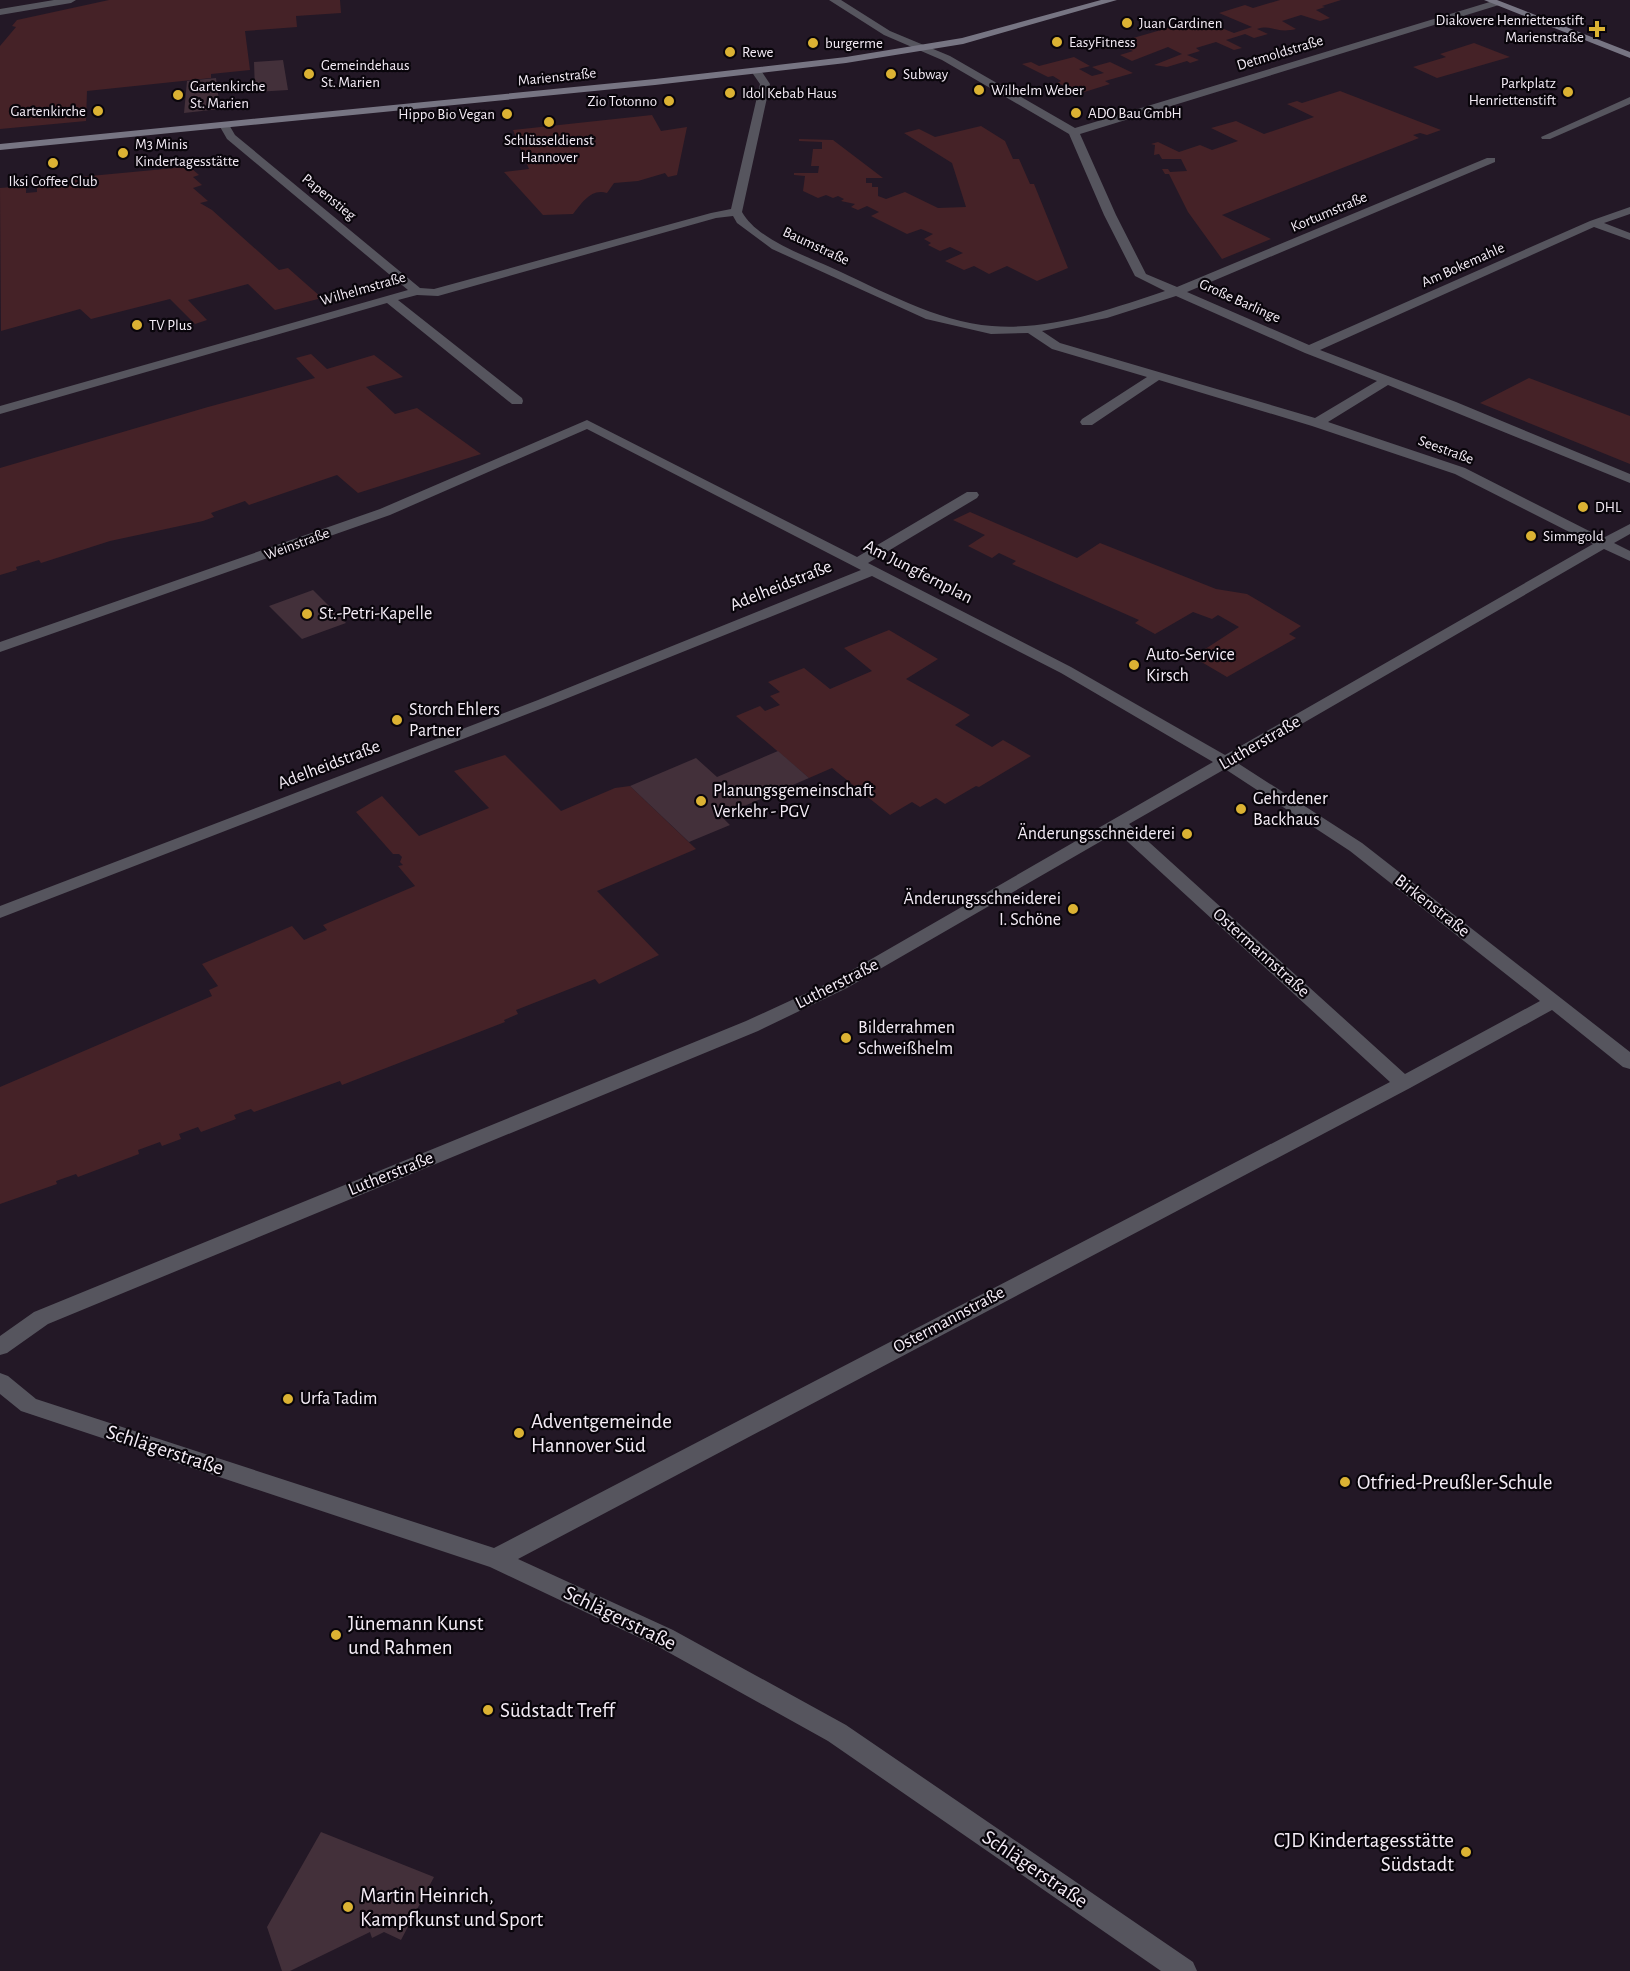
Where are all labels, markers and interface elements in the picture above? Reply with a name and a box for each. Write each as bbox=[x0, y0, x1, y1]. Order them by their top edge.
place label: Diakovere Henriettenstift Marienstraße bbox=[1435, 13, 1584, 45]
marker: Juan Gardinen bbox=[1120, 16, 1134, 30]
place label: Juan Gardinen bbox=[1139, 16, 1222, 31]
marker: Diakovere Henriettenstift Marienstraße bbox=[1588, 20, 1606, 38]
street label: Detmoldstraße bbox=[1235, 33, 1325, 73]
marker: EasyFitness bbox=[1050, 35, 1064, 49]
place label: EasyFitness bbox=[1069, 35, 1136, 50]
marker: burgerme bbox=[806, 36, 820, 50]
place label: burgerme bbox=[825, 36, 883, 51]
marker: Rewe bbox=[723, 45, 737, 59]
place label: Rewe bbox=[742, 45, 774, 60]
place label: Gemeindehaus St. Marien bbox=[321, 58, 410, 90]
street label: Marienstraße bbox=[517, 65, 597, 89]
marker: Gemeindehaus St. Marien bbox=[302, 67, 316, 81]
marker: Subway bbox=[884, 67, 898, 81]
place label: Subway bbox=[903, 67, 949, 82]
place label: Parkplatz Henriettenstift bbox=[1469, 76, 1556, 108]
place label: Gartenkirche St. Marien bbox=[190, 79, 266, 111]
marker: Wilhelm Weber bbox=[972, 83, 986, 97]
place label: Wilhelm Weber bbox=[991, 83, 1084, 98]
marker: Parkplatz Henriettenstift bbox=[1561, 85, 1575, 99]
marker: Idol Kebab Haus bbox=[723, 86, 737, 100]
place label: Idol Kebab Haus bbox=[742, 86, 837, 101]
marker: Gartenkirche St. Marien bbox=[171, 88, 185, 102]
place label: Zio Totonno bbox=[587, 94, 657, 109]
marker: Zio Totonno bbox=[662, 94, 676, 108]
place label: Gartenkirche bbox=[11, 104, 86, 119]
marker: Gartenkirche bbox=[91, 104, 105, 118]
marker: ADO Bau GmbH bbox=[1069, 106, 1083, 120]
place label: ADO Bau GmbH bbox=[1088, 106, 1182, 121]
place label: Hippo Bio Vegan bbox=[398, 107, 495, 122]
marker: Hippo Bio Vegan bbox=[500, 107, 514, 121]
marker: Schlüsseldienst Hannover bbox=[542, 115, 556, 129]
place label: Schlüsseldienst Hannover bbox=[504, 133, 594, 165]
place label: M3 Minis Kindertagesstätte bbox=[135, 137, 239, 169]
marker: M3 Minis Kindertagesstätte bbox=[116, 146, 130, 160]
marker: Iksi Coffee Club bbox=[46, 156, 60, 170]
street label: Papenstieg bbox=[299, 171, 359, 224]
place label: Iksi Coffee Club bbox=[8, 174, 98, 189]
street label: Kortumstraße bbox=[1289, 189, 1369, 235]
street label: Baumstraße bbox=[780, 224, 852, 268]
street label: Am Bokemahle bbox=[1419, 240, 1507, 290]
street label: Wilhelmstraße bbox=[318, 270, 408, 308]
street label: Große Barlinge bbox=[1197, 276, 1283, 326]
marker: TV Plus bbox=[130, 318, 144, 332]
place label: TV Plus bbox=[149, 318, 192, 333]
street label: Seestraße bbox=[1416, 433, 1476, 467]
marker: DHL bbox=[1576, 500, 1590, 514]
place label: DHL bbox=[1595, 500, 1622, 515]
street label: Weinstraße bbox=[262, 525, 332, 563]
marker: Simmgold bbox=[1524, 529, 1538, 543]
place label: Simmgold bbox=[1543, 529, 1604, 544]
street label: Am Jungfernplan bbox=[861, 537, 975, 607]
street label: Adelheidstraße bbox=[728, 557, 834, 615]
place label: St.-Petri-Kapelle bbox=[319, 605, 432, 623]
marker: St.-Petri-Kapelle bbox=[300, 607, 314, 621]
place label: Auto-Service Kirsch bbox=[1146, 646, 1235, 685]
marker: Auto-Service Kirsch bbox=[1127, 658, 1141, 672]
place label: Storch Ehlers Partner bbox=[409, 701, 500, 740]
marker: Storch Ehlers Partner bbox=[390, 713, 404, 727]
street label: Lutherstraße bbox=[1216, 713, 1304, 773]
street label: Adelheidstraße bbox=[275, 737, 383, 793]
place label: Planungsgemeinschaft Verkehr - PGV bbox=[713, 782, 874, 821]
place label: Gehrdener Backhaus bbox=[1253, 790, 1328, 829]
marker: Planungsgemeinschaft Verkehr - PGV bbox=[694, 794, 708, 808]
marker: Gehrdener Backhaus bbox=[1234, 802, 1248, 816]
place label: Änderungsschneiderei bbox=[1018, 823, 1175, 843]
marker: Änderungsschneiderei bbox=[1180, 827, 1194, 841]
street label: Birkenstraße bbox=[1391, 871, 1473, 941]
place label: Änderungsschneiderei I. Schöne bbox=[904, 888, 1061, 929]
marker: Änderungsschneiderei I. Schöne bbox=[1066, 902, 1080, 916]
street label: Ostermannstraße bbox=[1209, 905, 1313, 1001]
street label: Lutherstraße bbox=[793, 955, 881, 1013]
place label: Bilderrahmen Schweißhelm bbox=[858, 1019, 955, 1058]
marker: Bilderrahmen Schweißhelm bbox=[839, 1031, 853, 1045]
street label: Lutherstraße bbox=[346, 1149, 436, 1199]
street label: Ostermannstraße bbox=[890, 1283, 1008, 1357]
place label: Urfa Tadim bbox=[300, 1390, 377, 1408]
marker: Urfa Tadim bbox=[281, 1392, 295, 1406]
place label: Adventgemeinde Hannover Süd bbox=[531, 1411, 672, 1456]
street label: Schlägerstraße bbox=[104, 1421, 226, 1479]
marker: Adventgemeinde Hannover Süd bbox=[512, 1426, 526, 1440]
place label: Otfried-Preußler-Schule bbox=[1357, 1472, 1553, 1493]
marker: Otfried-Preußler-Schule bbox=[1338, 1475, 1352, 1489]
street label: Schlägerstraße bbox=[561, 1582, 679, 1654]
place label: Jünemann Kunst und Rahmen bbox=[348, 1613, 484, 1658]
marker: Jünemann Kunst und Rahmen bbox=[329, 1628, 343, 1642]
place label: Südstadt Treff bbox=[500, 1700, 616, 1721]
marker: Südstadt Treff bbox=[481, 1703, 495, 1717]
street label: Schlägerstraße bbox=[978, 1826, 1092, 1912]
place label: CJD Kindertagesstätte Südstadt bbox=[1274, 1830, 1454, 1875]
marker: CJD Kindertagesstätte Südstadt bbox=[1459, 1845, 1473, 1859]
place label: Martin Heinrich, Kampfkunst und Sport bbox=[360, 1885, 544, 1930]
marker: Martin Heinrich, Kampfkunst und Sport bbox=[341, 1900, 355, 1914]

